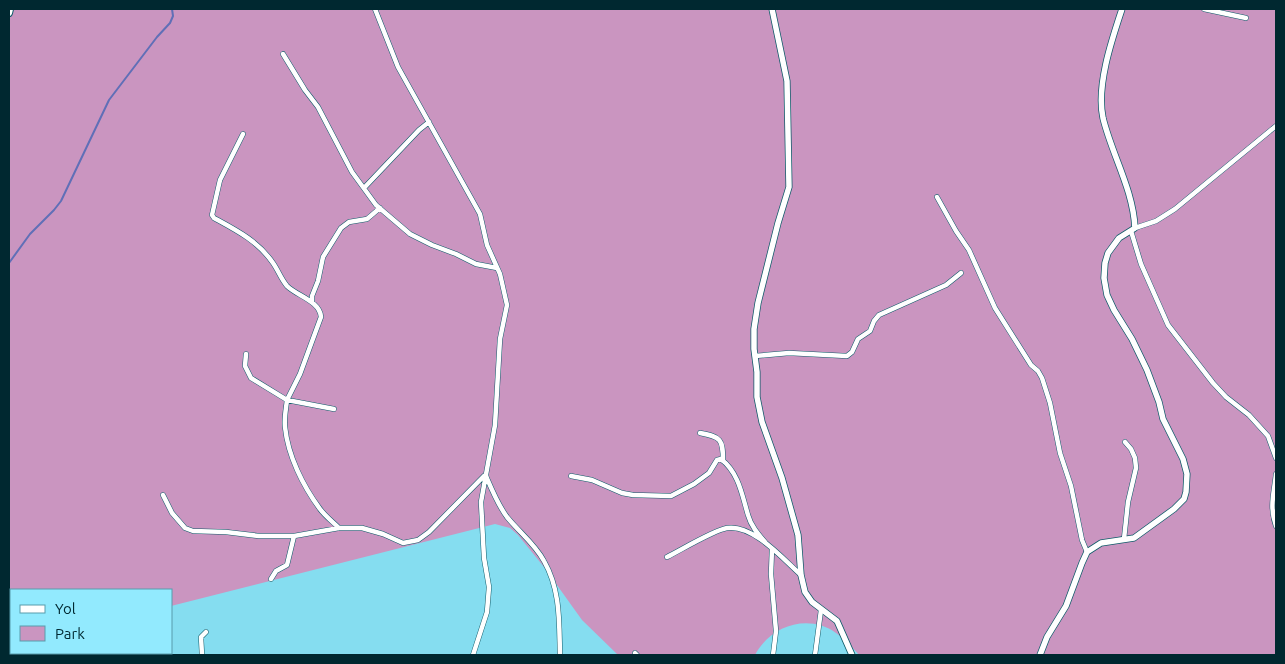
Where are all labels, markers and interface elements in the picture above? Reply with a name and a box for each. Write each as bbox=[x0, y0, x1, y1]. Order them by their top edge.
legend bbox=[10, 589, 172, 654]
text: Yol bbox=[55, 600, 76, 617]
text: Park bbox=[55, 625, 85, 642]

